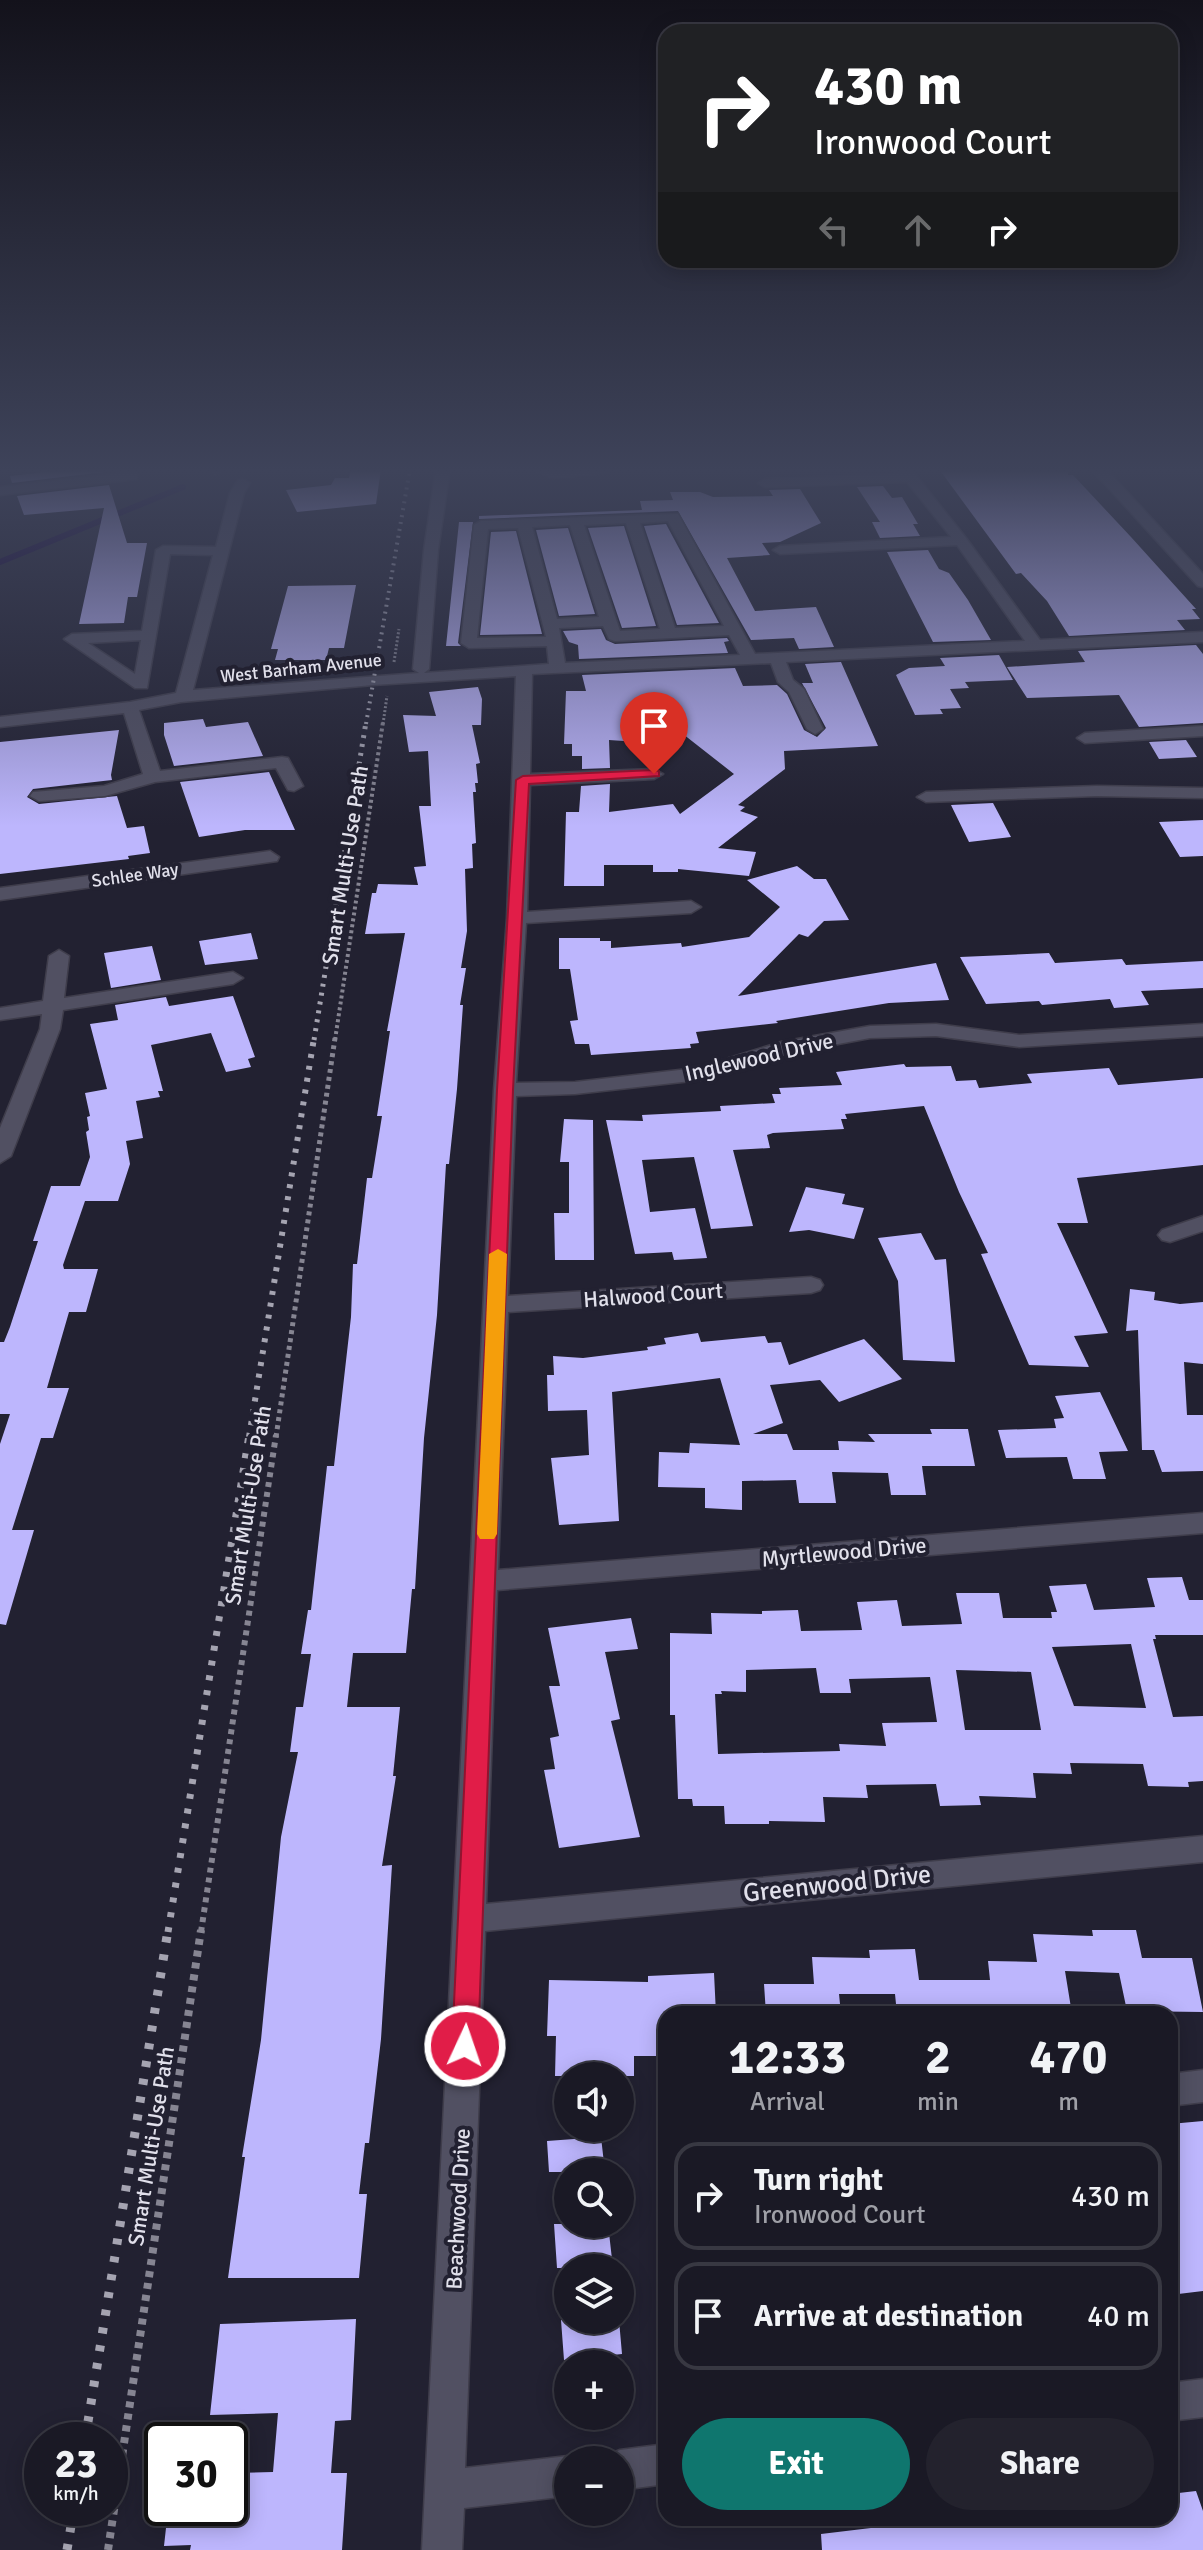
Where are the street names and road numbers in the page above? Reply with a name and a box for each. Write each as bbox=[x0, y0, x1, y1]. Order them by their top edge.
street label: West Barham Avenue bbox=[219, 649, 383, 687]
street label: Smart Multi-Use Path bbox=[316, 763, 374, 967]
street label: Schlee Way bbox=[90, 858, 180, 892]
street label: Inglewood Drive bbox=[682, 1027, 836, 1087]
street label: Halwood Court bbox=[582, 1277, 724, 1313]
street label: Smart Multi-Use Path bbox=[219, 1403, 277, 1607]
street label: Myrtlewood Drive bbox=[760, 1531, 928, 1573]
street label: Greenwood Drive bbox=[741, 1858, 933, 1910]
street label: Smart Multi-Use Path bbox=[122, 2044, 180, 2248]
street label: Beachwood Drive bbox=[440, 2128, 476, 2290]

